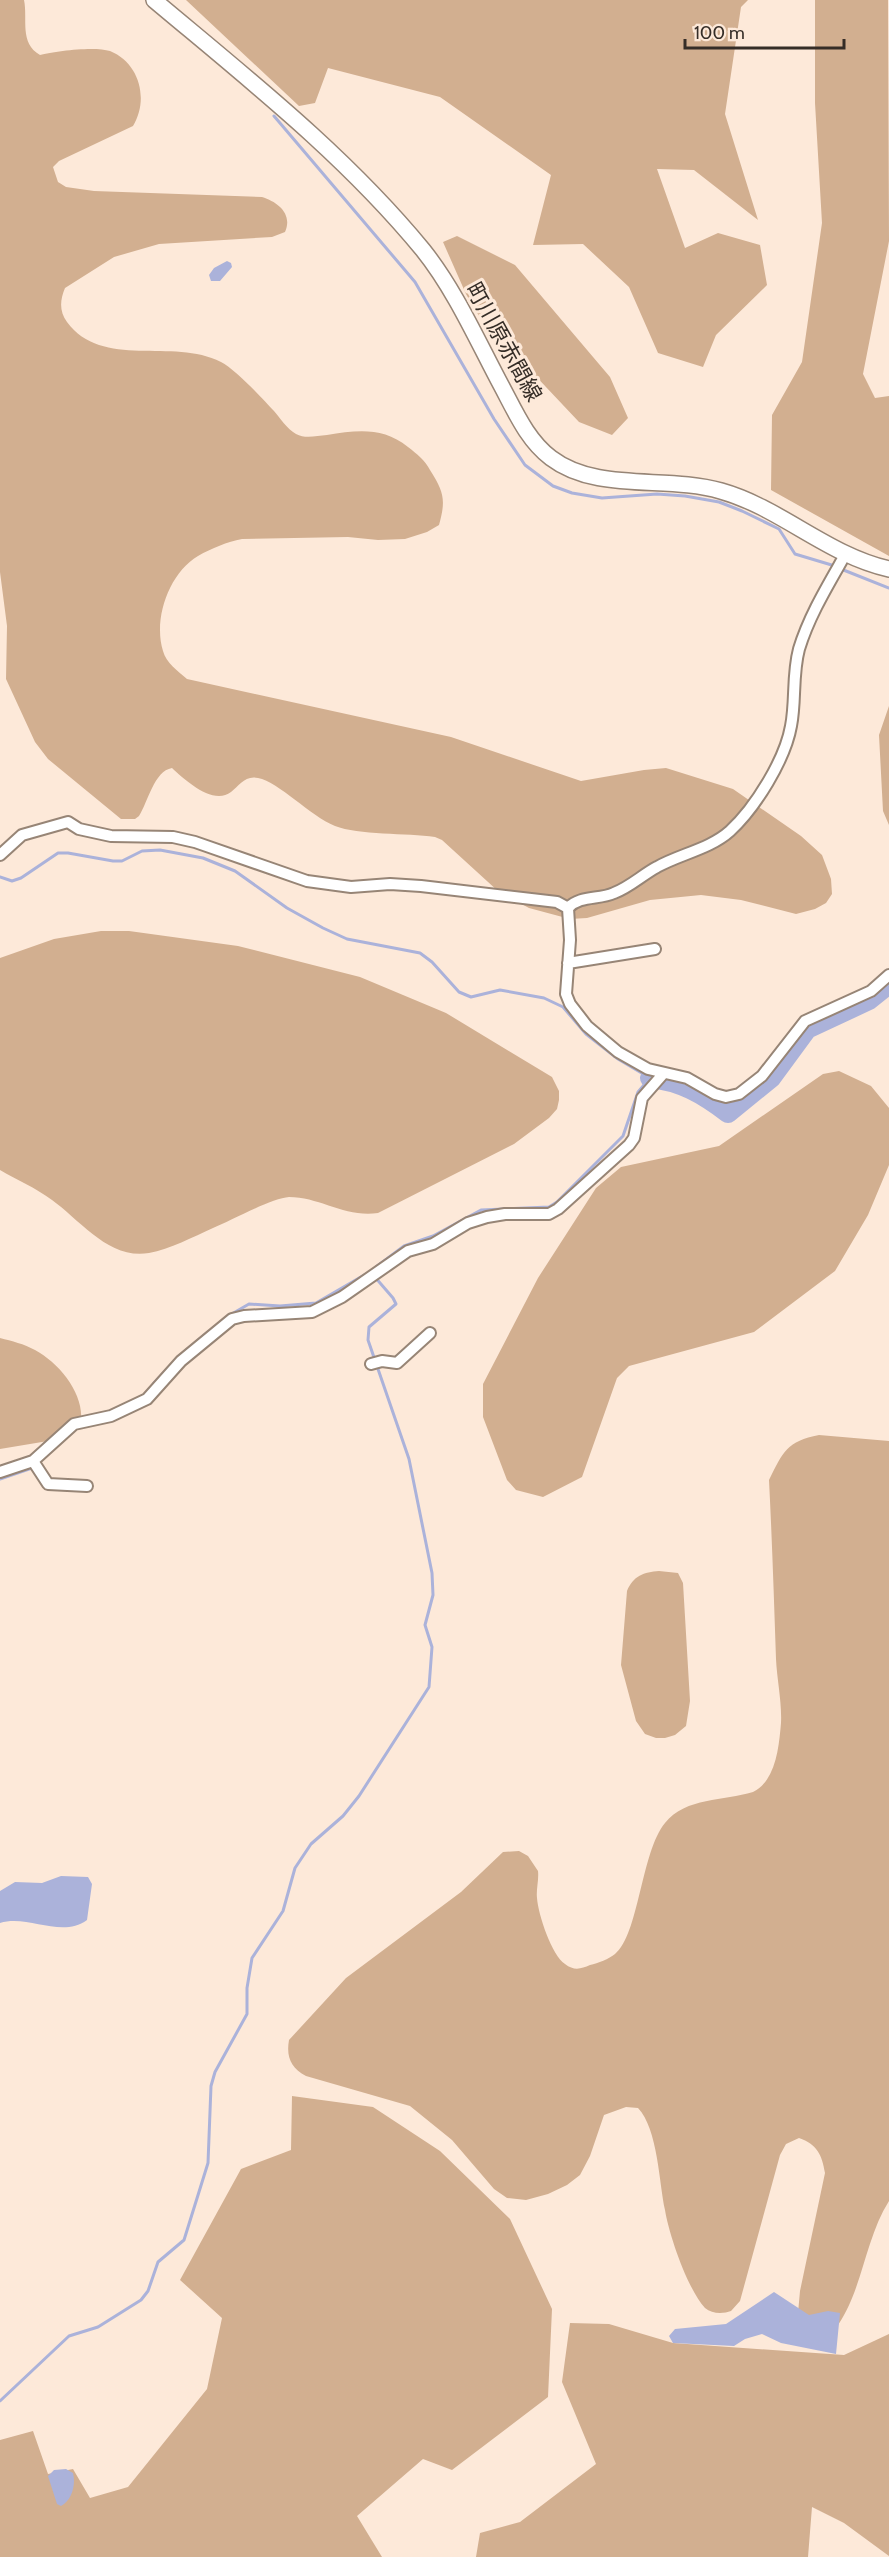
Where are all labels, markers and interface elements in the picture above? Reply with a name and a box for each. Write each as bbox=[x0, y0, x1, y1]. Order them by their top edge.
scale bar bbox=[685, 12, 844, 50]
text: 100 m bbox=[694, 22, 745, 44]
street label: 町川原赤間線 bbox=[460, 278, 548, 406]

